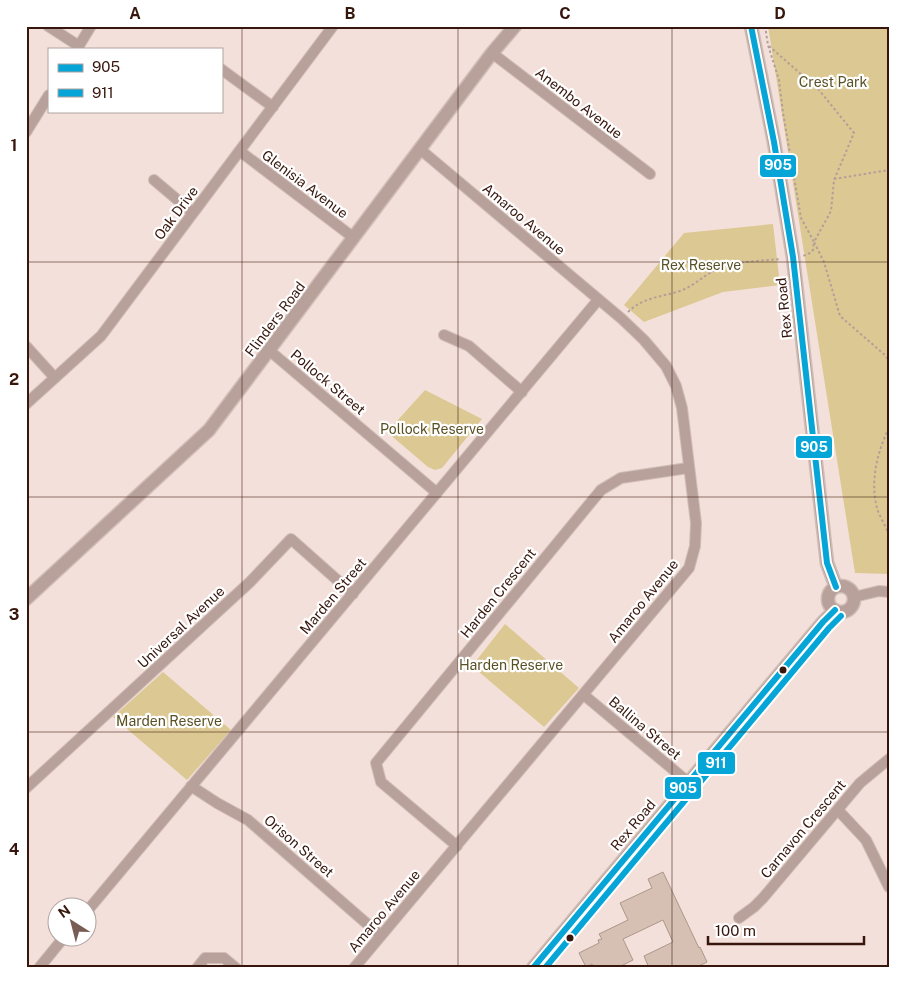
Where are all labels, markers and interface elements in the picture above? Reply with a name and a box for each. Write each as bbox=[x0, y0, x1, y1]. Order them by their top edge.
text: A bbox=[129, 4, 141, 23]
text: B bbox=[345, 4, 356, 23]
text: C bbox=[559, 4, 571, 23]
text: D bbox=[774, 4, 786, 23]
legend bbox=[48, 48, 222, 112]
text: 905 bbox=[92, 58, 120, 75]
street label: Anembo Avenue bbox=[532, 64, 626, 142]
park label: Crest Park bbox=[799, 74, 867, 90]
text: 911 bbox=[92, 84, 114, 101]
text: 1 bbox=[11, 136, 17, 155]
street label: Glenisia Avenue bbox=[259, 146, 351, 222]
line badge: 905 bbox=[759, 154, 797, 178]
text: 905 bbox=[764, 157, 792, 173]
street label: Amaroo Avenue bbox=[480, 180, 568, 258]
street label: Oak Drive bbox=[151, 183, 201, 243]
park label: Rex Reserve bbox=[661, 257, 741, 273]
street label: Rex Road bbox=[773, 277, 795, 339]
street label: Flinders Road bbox=[242, 278, 308, 360]
street label: Pollock Street bbox=[288, 346, 368, 418]
text: 2 bbox=[9, 370, 19, 389]
park label: Pollock Reserve bbox=[380, 421, 484, 437]
line badge: 905 bbox=[795, 435, 833, 459]
text: 905 bbox=[800, 439, 828, 455]
street label: Harden Crescent bbox=[457, 545, 539, 641]
street label: Marden Street bbox=[297, 555, 369, 637]
street label: Amaroo Avenue bbox=[605, 556, 681, 646]
street label: Universal Avenue bbox=[135, 583, 228, 671]
text: 3 bbox=[9, 605, 19, 624]
park label: Harden Reserve bbox=[459, 657, 563, 673]
unlabelled marker bbox=[778, 665, 788, 675]
street label: Ballina Street bbox=[606, 693, 684, 763]
park label: Marden Reserve bbox=[116, 713, 222, 729]
line badge: 911 bbox=[697, 751, 736, 775]
text: 911 bbox=[705, 755, 727, 771]
line badge: 905 bbox=[664, 776, 702, 800]
street label: Carnavon Crescent bbox=[757, 777, 849, 881]
text: 905 bbox=[669, 780, 697, 796]
street label: Rex Road bbox=[607, 796, 659, 854]
street label: Orison Street bbox=[261, 812, 337, 880]
text: 4 bbox=[9, 840, 20, 859]
street label: Amaroo Avenue bbox=[345, 867, 423, 955]
north arrow bbox=[48, 896, 98, 946]
text: N bbox=[55, 902, 73, 921]
scale bar bbox=[708, 914, 864, 946]
text: 100 m bbox=[715, 922, 756, 939]
unlabelled marker bbox=[565, 933, 575, 943]

